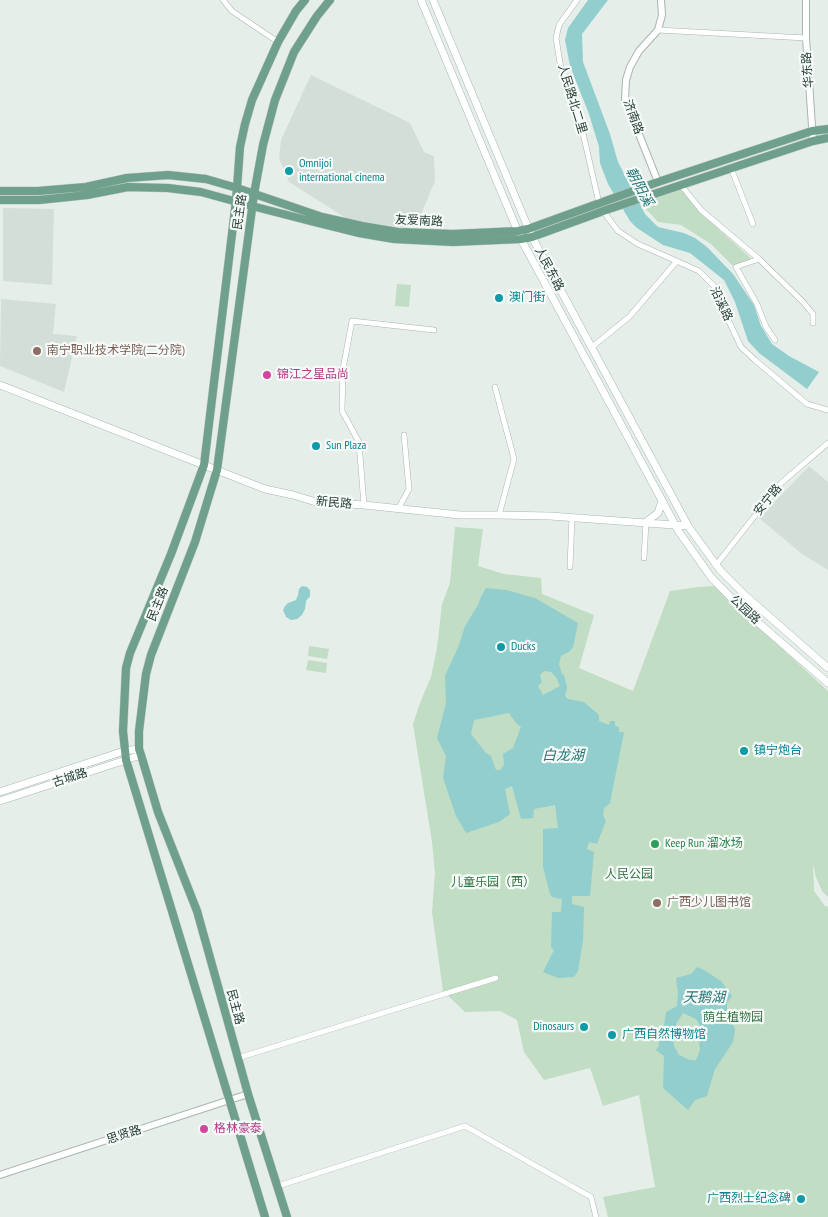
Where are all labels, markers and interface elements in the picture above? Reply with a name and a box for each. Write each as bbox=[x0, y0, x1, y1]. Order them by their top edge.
street label: 华东路 bbox=[800, 52, 816, 88]
street label: 人民路北二里 bbox=[555, 62, 589, 136]
street label: 济南路 bbox=[620, 98, 646, 136]
place label: Omnijoi international cinema bbox=[299, 157, 385, 185]
marker: Omnijoi international cinema bbox=[283, 165, 295, 177]
water label: 朝阳溪 bbox=[622, 165, 656, 209]
street label: 民主路 bbox=[230, 193, 250, 231]
street label: 友爱南路 bbox=[395, 213, 443, 229]
street label: 人民东路 bbox=[531, 244, 567, 294]
street label: 沿溪路 bbox=[707, 285, 735, 323]
place label: 澳门街 bbox=[509, 291, 545, 305]
marker: 澳门街 bbox=[493, 292, 505, 304]
place label: 南宁职业技术学院(二分院) bbox=[47, 344, 185, 358]
marker: 南宁职业技术学院(二分院) bbox=[31, 345, 43, 357]
place label: 锦江之星品尚 bbox=[277, 368, 349, 382]
marker: 锦江之星品尚 bbox=[261, 369, 273, 381]
place label: Sun Plaza bbox=[326, 439, 366, 453]
marker: Sun Plaza bbox=[310, 440, 322, 452]
street label: 安宁路 bbox=[751, 481, 785, 519]
street label: 新民路 bbox=[315, 494, 353, 512]
street label: 民主路 bbox=[145, 585, 171, 623]
street label: 公园路 bbox=[727, 592, 763, 628]
place label: Ducks bbox=[511, 640, 535, 654]
marker: Ducks bbox=[495, 641, 507, 653]
place label: 镇宁炮台 bbox=[754, 744, 802, 758]
marker: 镇宁炮台 bbox=[738, 745, 750, 757]
water label: 白龙湖 bbox=[542, 748, 584, 764]
street label: 古城路 bbox=[51, 766, 89, 790]
place label: Keep Run 溜冰场 bbox=[665, 837, 743, 851]
marker: Keep Run 溜冰场 bbox=[649, 838, 661, 850]
park label: 人民公园 bbox=[605, 868, 653, 882]
park label: 儿童乐园（西） bbox=[451, 876, 535, 890]
place label: 广西少儿图书馆 bbox=[667, 896, 751, 910]
marker: 广西少儿图书馆 bbox=[651, 897, 663, 909]
street label: 民主路 bbox=[223, 988, 247, 1026]
water label: 天鹅湖 bbox=[683, 990, 725, 1006]
park label: 荫生植物园 bbox=[703, 1011, 763, 1025]
place label: Dinosaurs bbox=[533, 1020, 574, 1034]
marker: Dinosaurs bbox=[578, 1021, 590, 1033]
place label: 广西自然博物馆 bbox=[622, 1028, 706, 1042]
marker: 广西自然博物馆 bbox=[606, 1029, 618, 1041]
place label: 格林豪泰 bbox=[214, 1122, 262, 1136]
street label: 思贤路 bbox=[105, 1123, 143, 1147]
marker: 格林豪泰 bbox=[198, 1123, 210, 1135]
place label: 广西烈士纪念碑 bbox=[707, 1192, 791, 1206]
marker: 广西烈士纪念碑 bbox=[795, 1193, 807, 1205]

